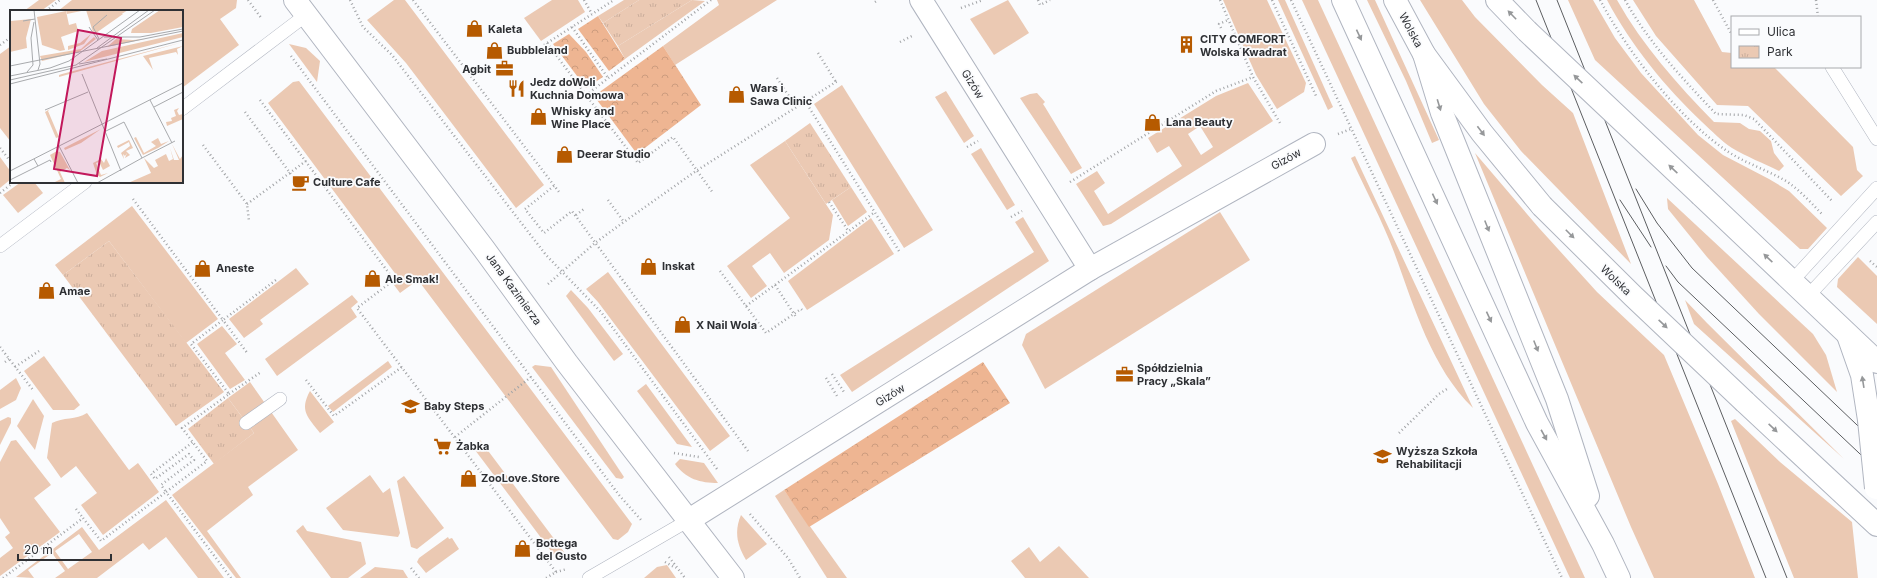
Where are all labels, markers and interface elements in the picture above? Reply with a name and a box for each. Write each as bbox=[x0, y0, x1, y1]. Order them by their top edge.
inset map bbox=[10, 10, 183, 183]
street label: Wolska bbox=[1396, 10, 1426, 50]
one-way arrow bbox=[1507, 10, 1517, 20]
legend bbox=[1731, 16, 1861, 68]
shop icon: Kaleta bbox=[465, 19, 485, 39]
place label: Kaleta bbox=[488, 22, 522, 36]
text: Ulica bbox=[1767, 24, 1795, 39]
one-way arrow bbox=[1357, 30, 1363, 42]
place label: CITY COMFORT Wolska Kwadrat bbox=[1200, 32, 1287, 59]
building icon: CITY COMFORT Wolska Kwadrat bbox=[1177, 35, 1197, 55]
shop icon: Bubbleland bbox=[484, 40, 504, 60]
place label: Bubbleland bbox=[507, 43, 568, 57]
text: Park bbox=[1767, 44, 1793, 59]
office icon: Agbit bbox=[494, 59, 514, 79]
place label: Agbit bbox=[462, 62, 491, 76]
street label: Gizów bbox=[959, 67, 987, 101]
place label: Jedz doWoli Kuchnia Domowa bbox=[530, 75, 624, 102]
one-way arrow bbox=[1573, 75, 1583, 84]
restaurant icon: Jedz doWoli Kuchnia Domowa bbox=[507, 78, 527, 98]
place label: Wars i Sawa Clinic bbox=[750, 81, 813, 108]
shop icon: Wars i Sawa Clinic bbox=[727, 84, 747, 104]
one-way arrow bbox=[1436, 99, 1442, 111]
place label: Whisky and Wine Place bbox=[551, 104, 614, 131]
shop icon: Whisky and Wine Place bbox=[528, 107, 548, 127]
shop icon: Lana Beauty bbox=[1143, 112, 1163, 132]
place label: Lana Beauty bbox=[1166, 115, 1233, 129]
one-way arrow bbox=[1476, 125, 1485, 136]
shop icon: Deerar Studio bbox=[554, 144, 574, 164]
street label: Gizów bbox=[1269, 145, 1303, 173]
place label: Deerar Studio bbox=[577, 147, 651, 161]
one-way arrow bbox=[1668, 164, 1678, 173]
cafe icon: Culture Cafe bbox=[290, 172, 310, 192]
place label: Culture Cafe bbox=[313, 175, 381, 189]
one-way arrow bbox=[1432, 194, 1438, 205]
one-way arrow bbox=[1484, 220, 1490, 231]
one-way arrow bbox=[1565, 229, 1575, 239]
street label: Jana Kazimierza bbox=[483, 250, 545, 328]
one-way arrow bbox=[1763, 253, 1773, 263]
shop icon: Inskat bbox=[639, 256, 659, 276]
shop icon: Aneste bbox=[193, 258, 213, 278]
place label: Inskat bbox=[662, 259, 695, 273]
place label: Aneste bbox=[216, 261, 255, 275]
street label: Wolska bbox=[1598, 262, 1634, 298]
shop icon: Ale Smak! bbox=[362, 269, 382, 289]
place label: Ale Smak! bbox=[385, 272, 439, 286]
shop icon: Amae bbox=[36, 281, 56, 301]
place label: Amae bbox=[59, 284, 91, 298]
one-way arrow bbox=[1486, 312, 1492, 323]
shop icon: X Nail Wola bbox=[673, 315, 693, 335]
place label: X Nail Wola bbox=[696, 318, 757, 332]
one-way arrow bbox=[1658, 320, 1668, 329]
one-way arrow bbox=[1533, 341, 1539, 353]
place label: Spółdzielnia Pracy „Skala” bbox=[1137, 361, 1211, 388]
office icon: Spółdzielnia Pracy „Skala” bbox=[1114, 364, 1134, 384]
one-way arrow bbox=[1860, 375, 1866, 388]
street label: Gizów bbox=[873, 381, 907, 409]
school or university icon: Baby Steps bbox=[401, 396, 421, 416]
place label: Baby Steps bbox=[424, 399, 484, 413]
one-way arrow bbox=[1768, 424, 1779, 433]
one-way arrow bbox=[1540, 429, 1547, 441]
supermarket icon: Żabka bbox=[433, 436, 453, 456]
place label: Żabka bbox=[456, 439, 489, 453]
place label: Wyższa Szkoła Rehabilitacji bbox=[1396, 444, 1478, 471]
school or university icon: Wyższa Szkoła Rehabilitacji bbox=[1373, 447, 1393, 467]
shop icon: ZooLove.Store bbox=[458, 468, 478, 488]
place label: ZooLove.Store bbox=[481, 471, 560, 485]
scale bar bbox=[18, 536, 111, 562]
place label: Bottega del Gusto bbox=[536, 536, 587, 563]
shop icon: Bottega del Gusto bbox=[513, 539, 533, 559]
text: 20 m bbox=[24, 542, 53, 557]

